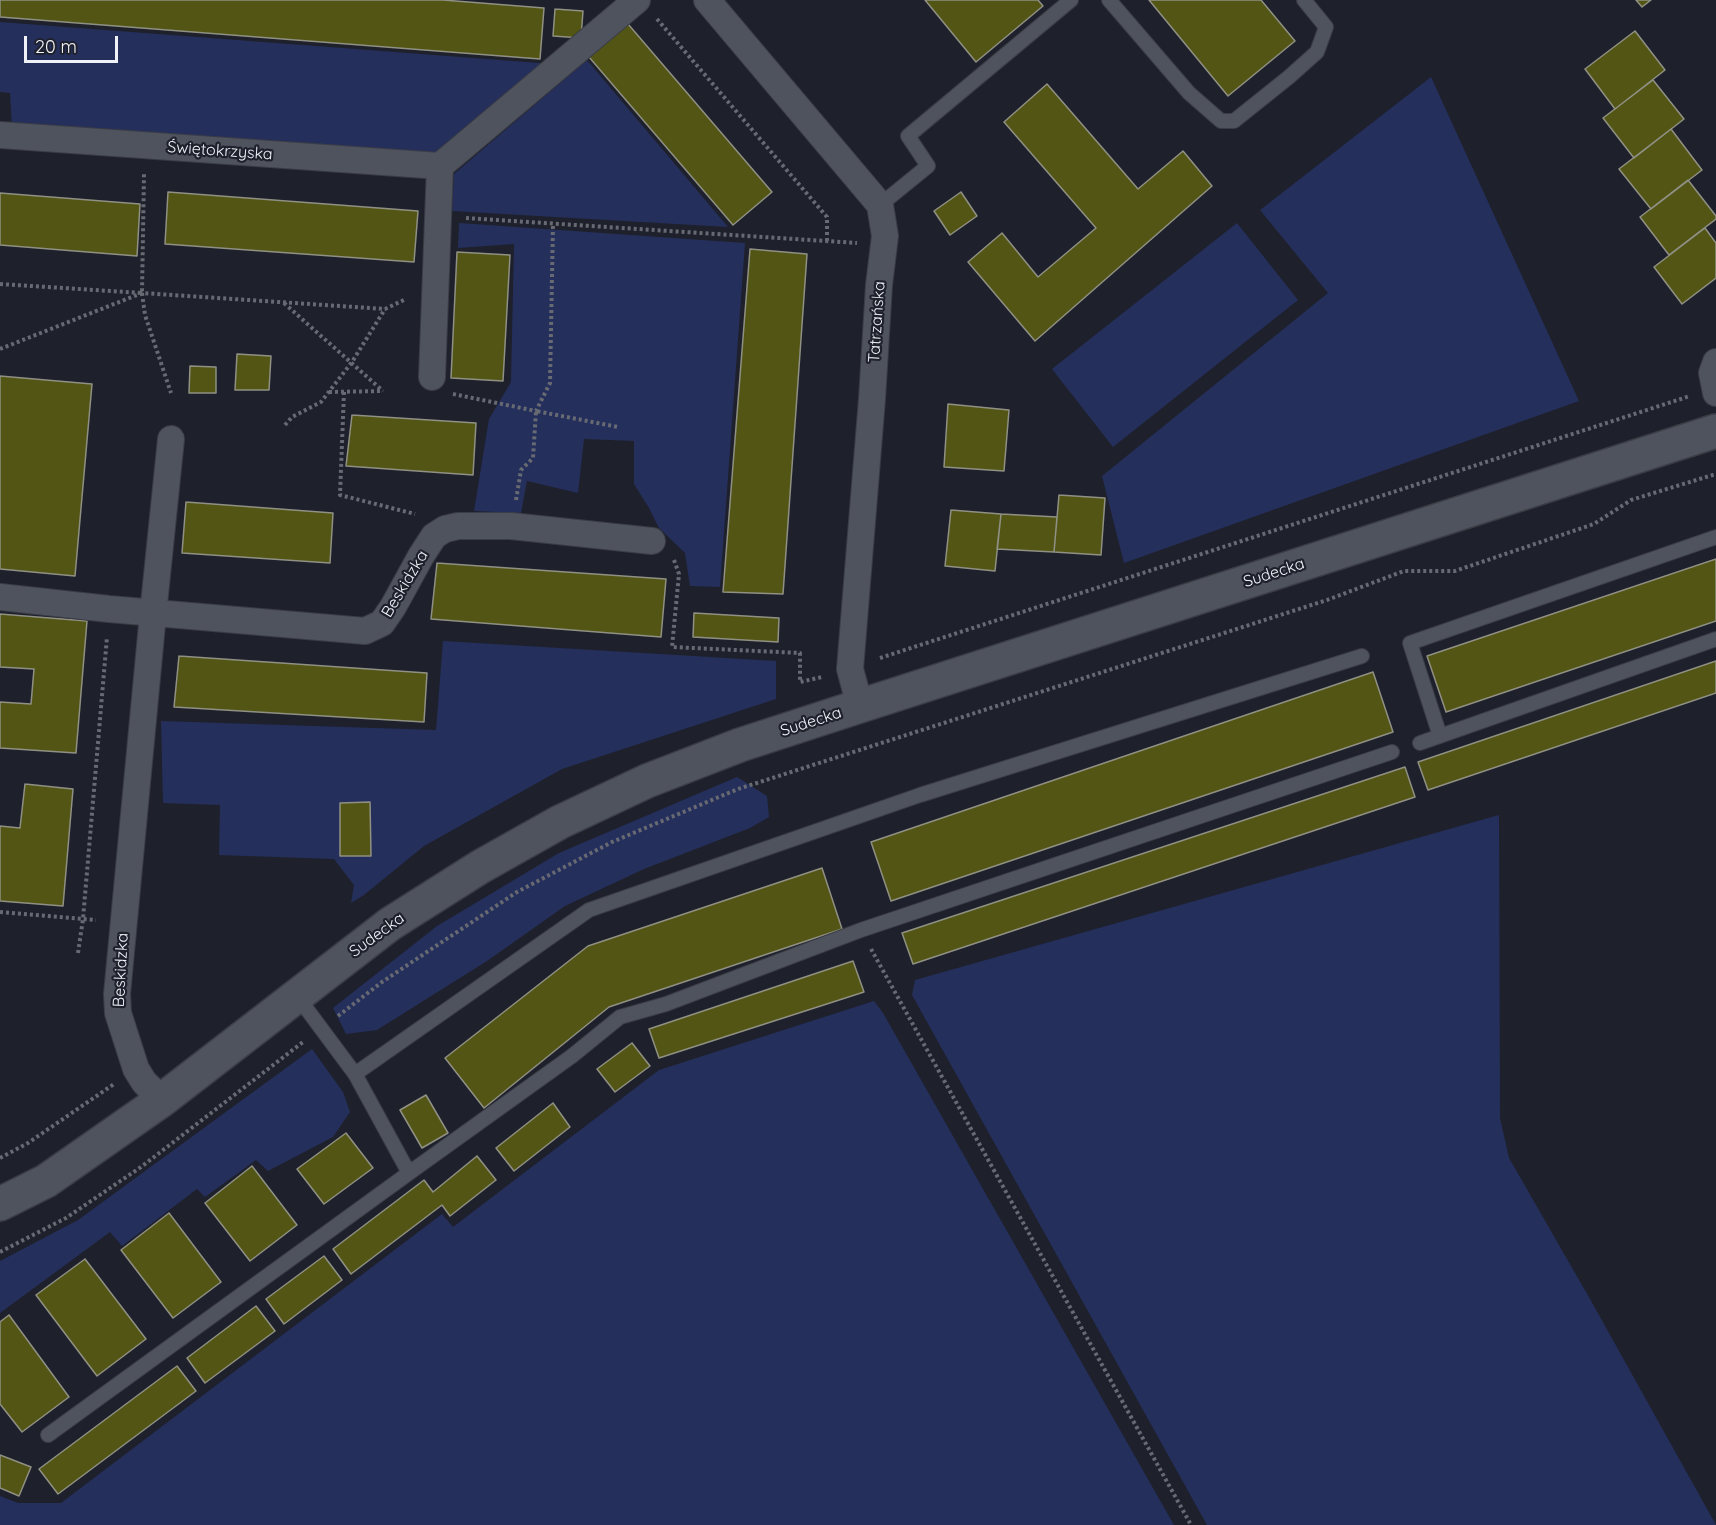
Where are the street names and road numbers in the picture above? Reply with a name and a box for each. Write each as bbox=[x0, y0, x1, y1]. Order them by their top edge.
street label: Świętokrzyska bbox=[167, 138, 273, 164]
street label: Tatrzańska bbox=[865, 281, 889, 363]
street label: Beskidzka bbox=[378, 547, 432, 621]
street label: Sudecka bbox=[1241, 554, 1307, 592]
street label: Sudecka bbox=[778, 703, 844, 741]
street label: Sudecka bbox=[346, 909, 408, 961]
street label: Beskidzka bbox=[109, 932, 133, 1008]

